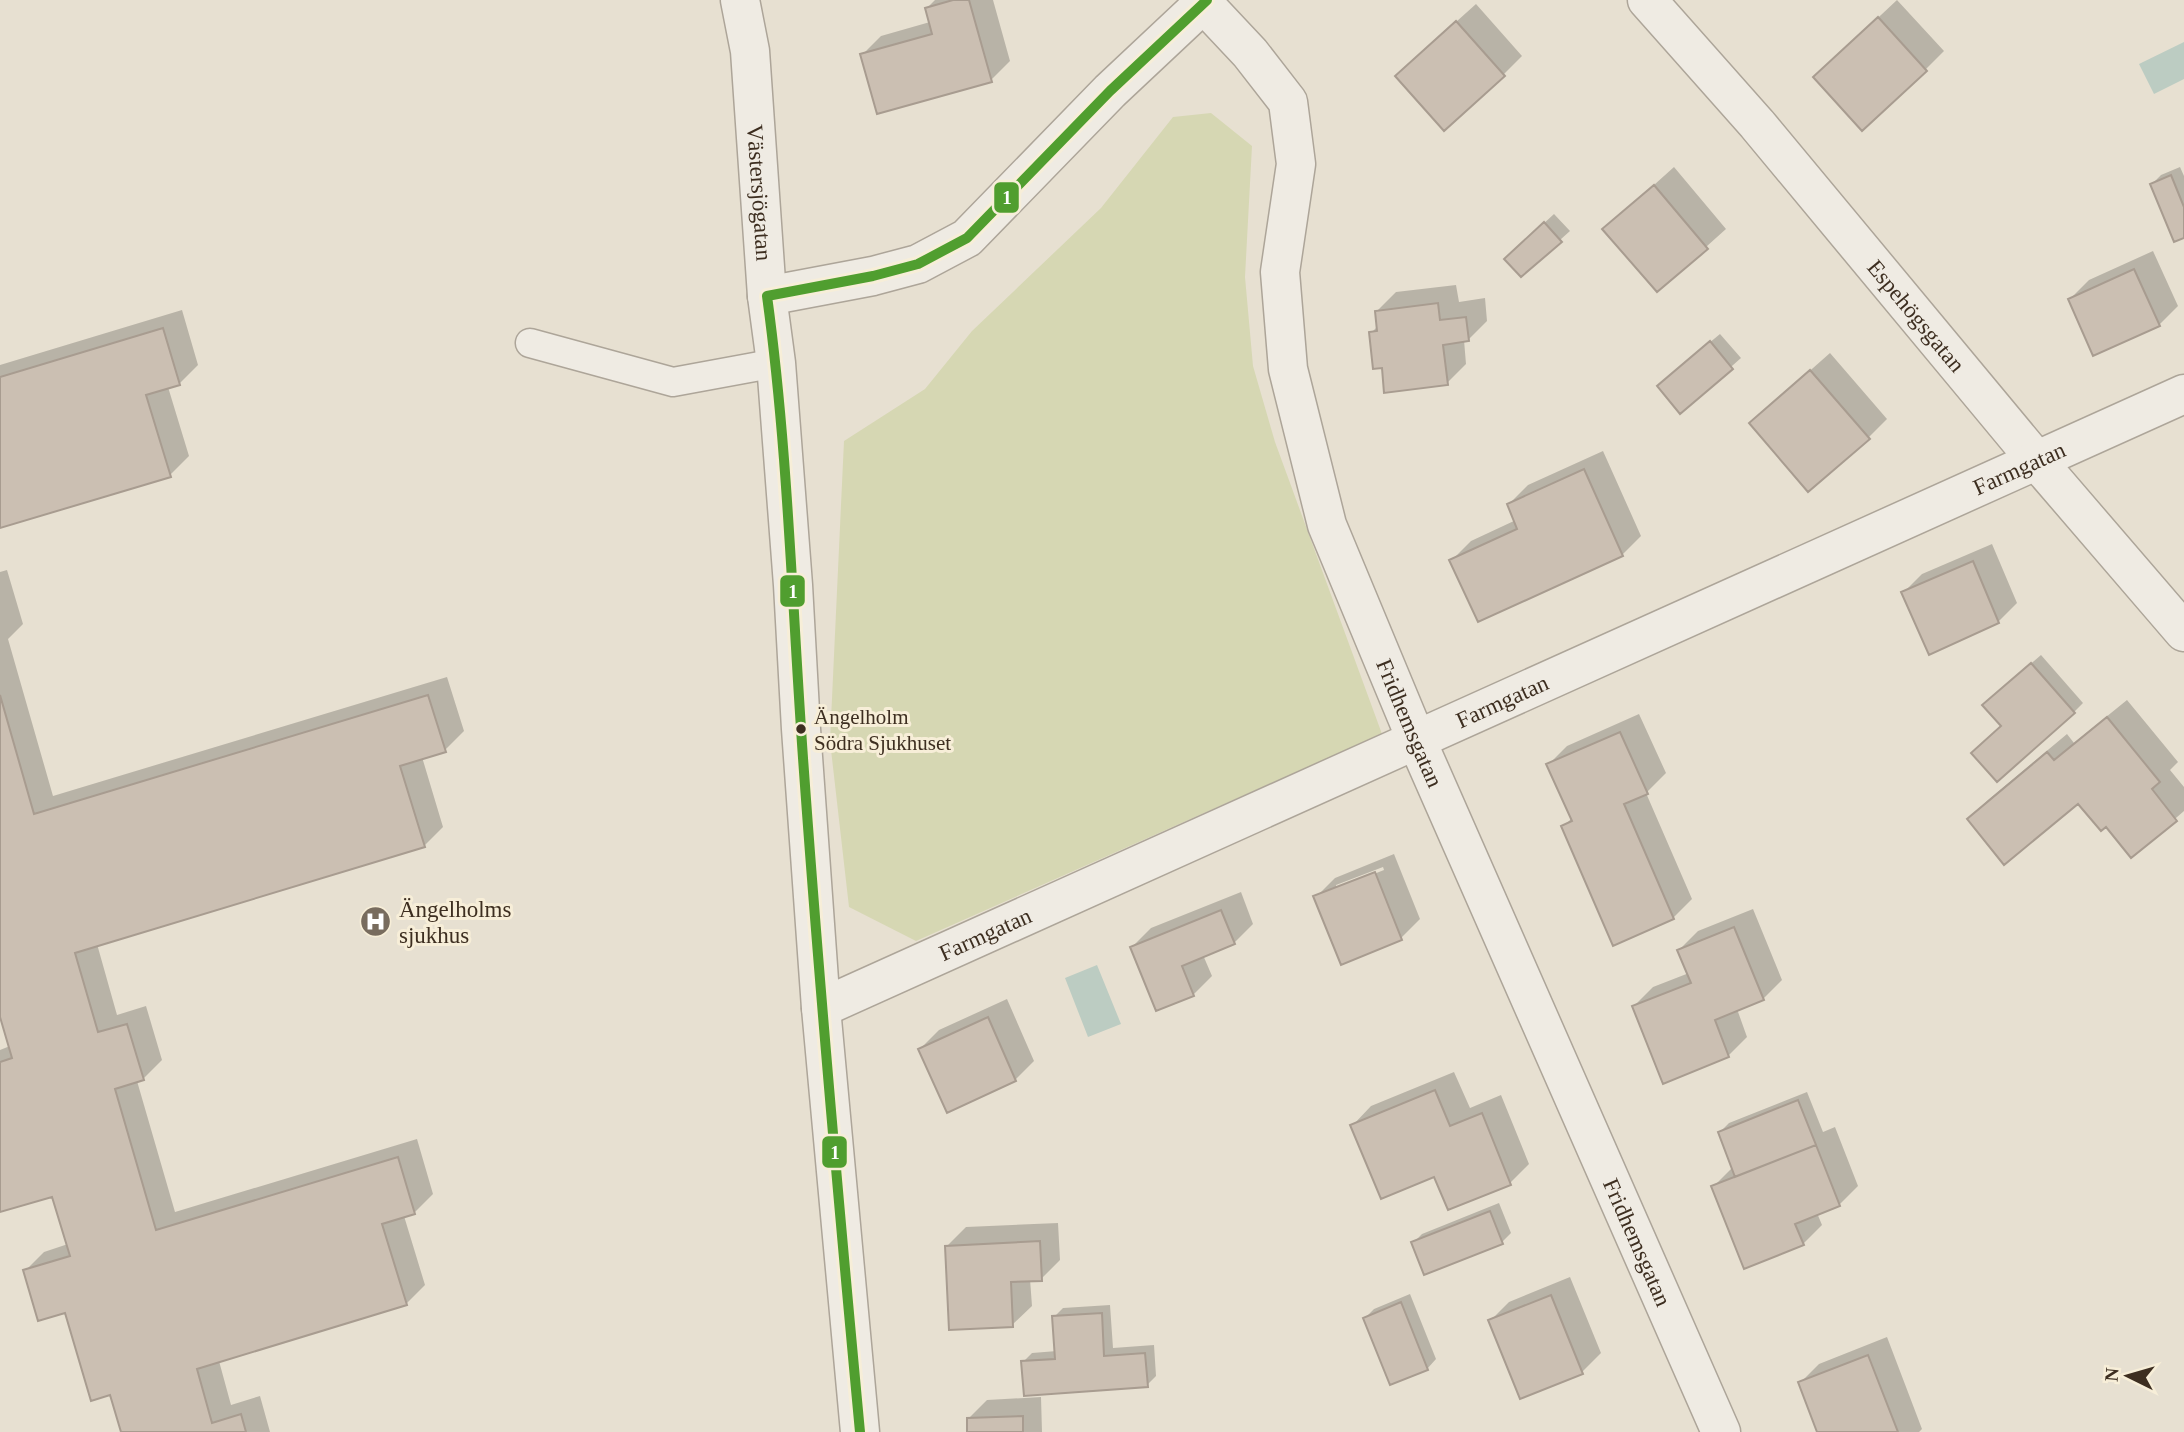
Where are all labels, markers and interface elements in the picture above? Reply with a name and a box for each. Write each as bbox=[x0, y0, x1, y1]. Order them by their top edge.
street label: Västersjögatan bbox=[743, 124, 777, 262]
line badge: 1 bbox=[993, 181, 1020, 214]
text: 1 bbox=[1002, 187, 1012, 208]
street label: Espehögsgatan bbox=[1863, 255, 1970, 377]
street label: Farmgatan bbox=[1969, 436, 2070, 500]
line badge: 1 bbox=[779, 574, 806, 608]
text: 1 bbox=[788, 581, 798, 602]
street label: Fridhemsgatan bbox=[1372, 655, 1448, 791]
street label: Farmgatan bbox=[1452, 669, 1553, 733]
place label: Ängelholm Södra Sjukhuset bbox=[814, 705, 951, 755]
marker: Ängelholm Södra Sjukhuset bbox=[794, 722, 808, 736]
place label: Ängelholms sjukhus bbox=[399, 897, 511, 948]
street label: Farmgatan bbox=[935, 902, 1036, 966]
hospital icon: Ängelholms sjukhus bbox=[359, 905, 393, 939]
line badge: 1 bbox=[821, 1135, 848, 1169]
text: 1 bbox=[830, 1142, 840, 1163]
street label: Fridhemsgatan bbox=[1598, 1175, 1677, 1310]
north arrow bbox=[2093, 1341, 2163, 1411]
text: N bbox=[2101, 1367, 2123, 1382]

